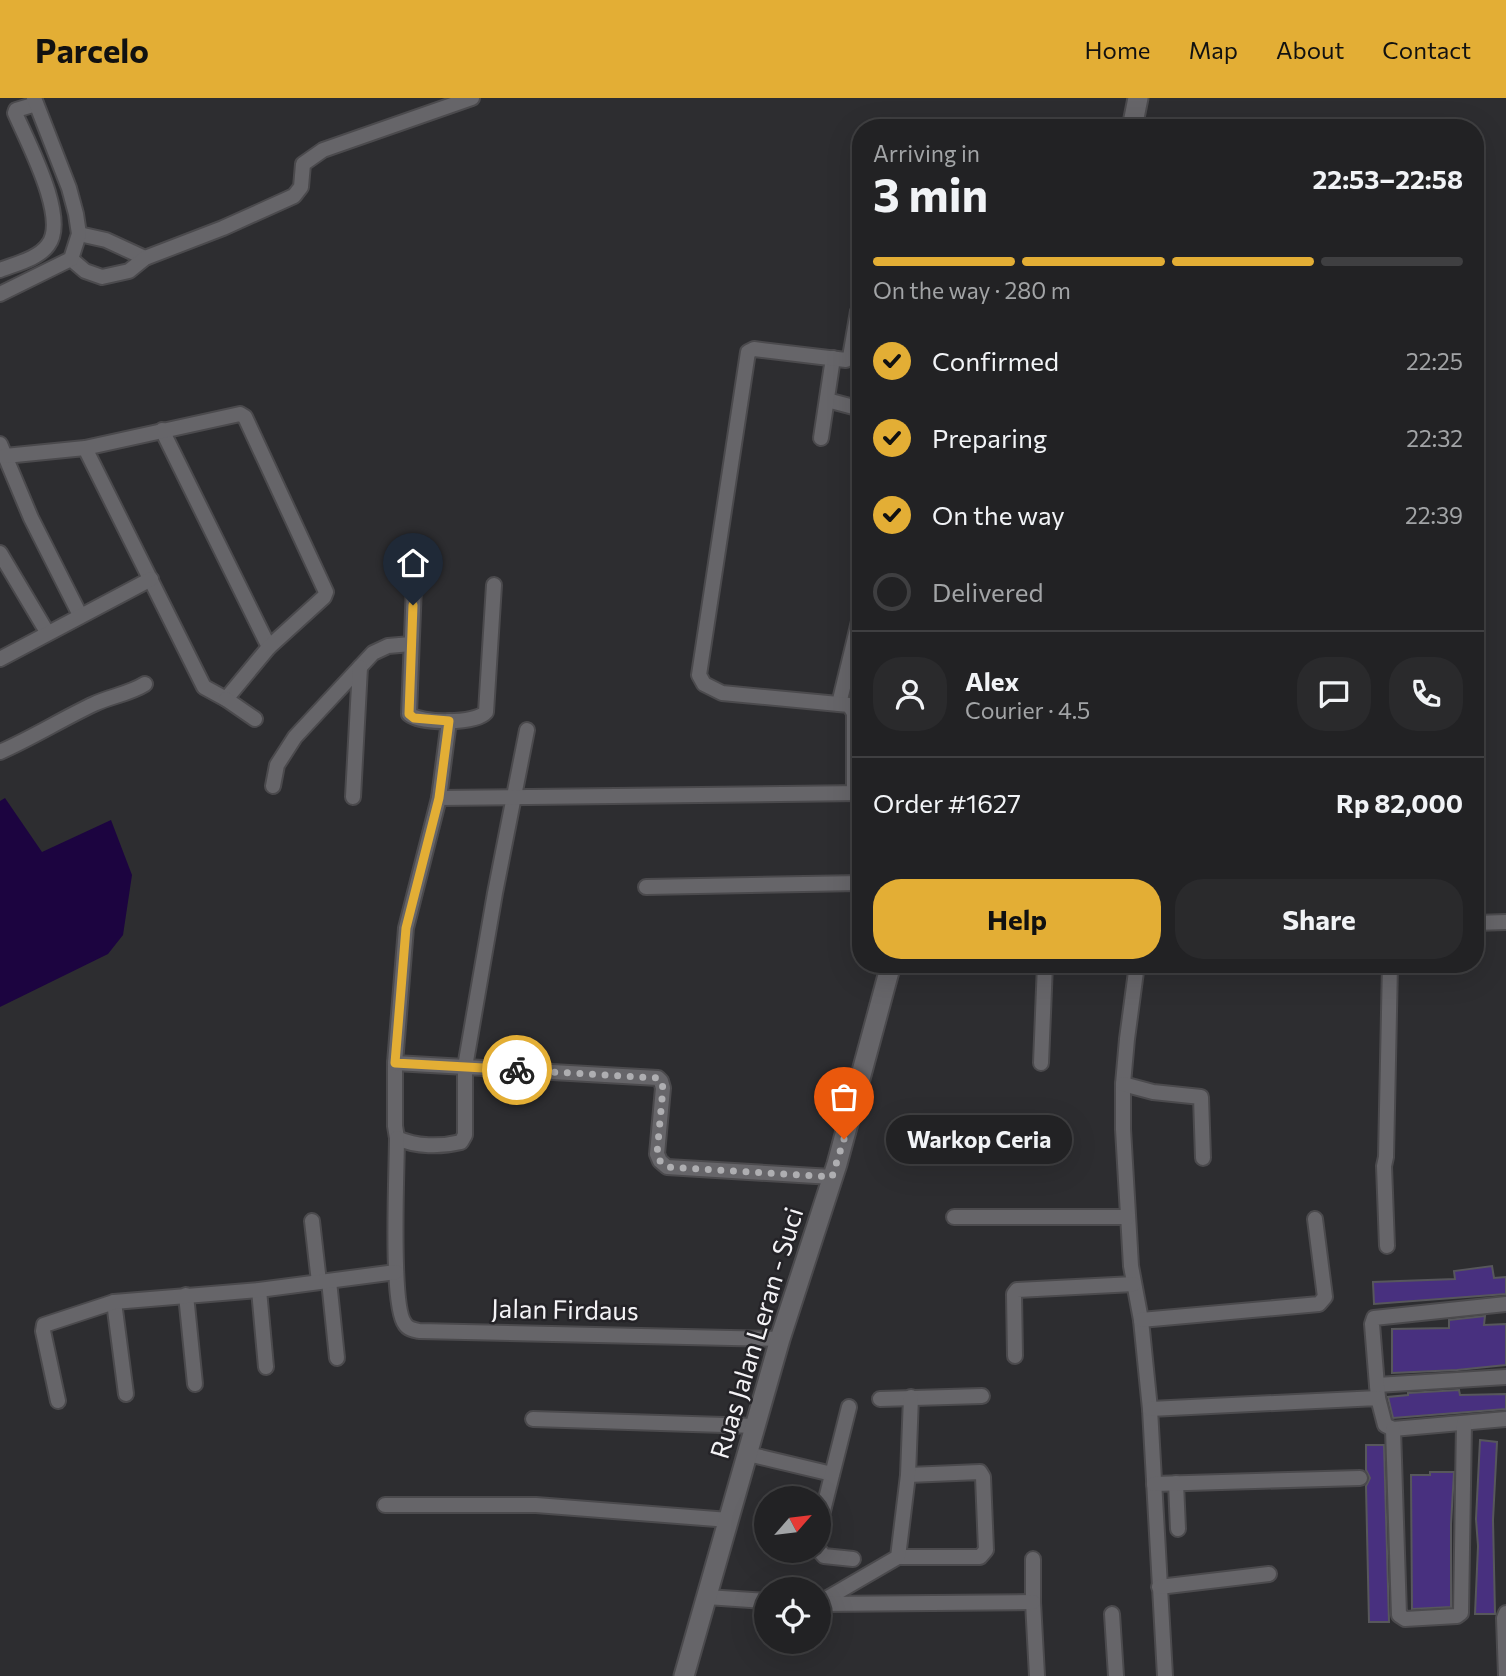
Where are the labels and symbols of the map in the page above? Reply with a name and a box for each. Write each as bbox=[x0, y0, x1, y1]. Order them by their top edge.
pin bbox=[383, 533, 443, 605]
courier bbox=[482, 1035, 552, 1105]
pin bbox=[814, 1067, 874, 1139]
callout: Warkop Ceria bbox=[886, 1114, 1072, 1164]
street label: Ruas Jalan Leran - Suci bbox=[703, 1203, 809, 1462]
street label: Jalan Firdaus bbox=[491, 1292, 639, 1325]
north arrow bbox=[754, 1486, 831, 1563]

